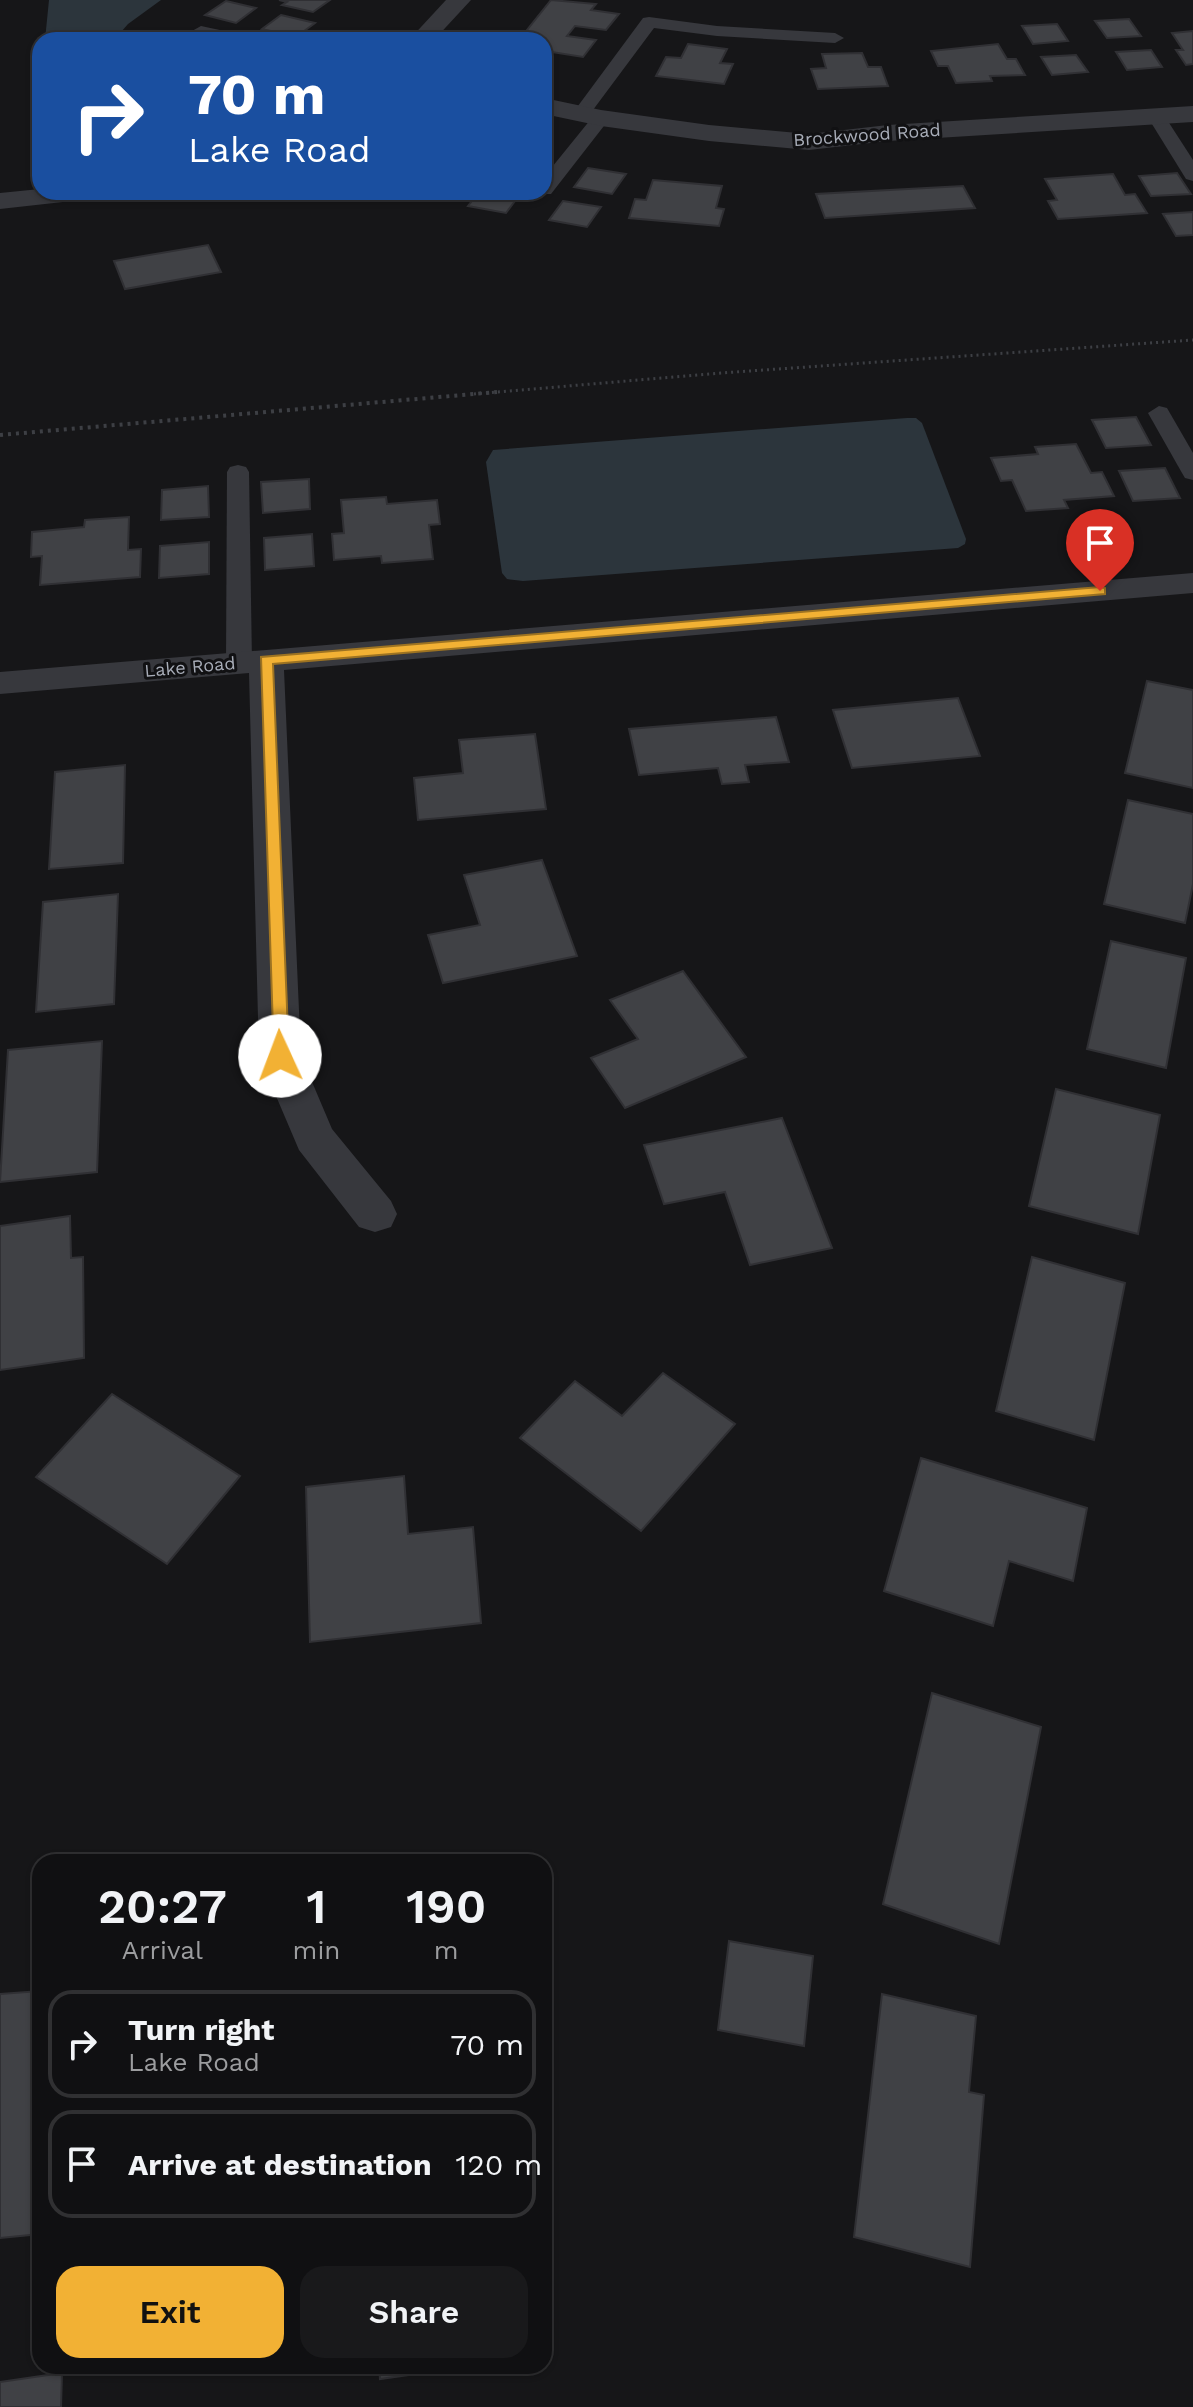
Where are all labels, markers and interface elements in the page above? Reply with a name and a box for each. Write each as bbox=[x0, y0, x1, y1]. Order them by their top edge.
text: 70 m bbox=[188, 62, 325, 128]
icon: right bbox=[56, 64, 160, 168]
street label: Brockwood Road bbox=[793, 119, 941, 150]
text: Lake Road bbox=[188, 129, 371, 171]
pin bbox=[1066, 509, 1134, 591]
icon: arrive bbox=[1078, 521, 1122, 565]
street label: Lake Road bbox=[144, 652, 236, 681]
position arrow bbox=[238, 1014, 322, 1098]
text: 20:27 bbox=[98, 1878, 227, 1935]
text: 1 bbox=[307, 1878, 326, 1935]
text: 190 bbox=[406, 1878, 486, 1935]
text: Arrival bbox=[122, 1935, 203, 1965]
text: min bbox=[293, 1935, 340, 1965]
text: m bbox=[434, 1935, 459, 1965]
text: Turn right bbox=[128, 2012, 274, 2047]
icon: right bbox=[60, 2022, 104, 2066]
text: 70 m bbox=[450, 2027, 524, 2062]
text: Lake Road bbox=[128, 2047, 260, 2077]
icon: arrive bbox=[60, 2142, 104, 2186]
text: Arrive at destination bbox=[128, 2147, 432, 2182]
text: 120 m bbox=[456, 2147, 542, 2182]
button: Exit bbox=[56, 2266, 284, 2358]
button: Share bbox=[300, 2266, 528, 2358]

